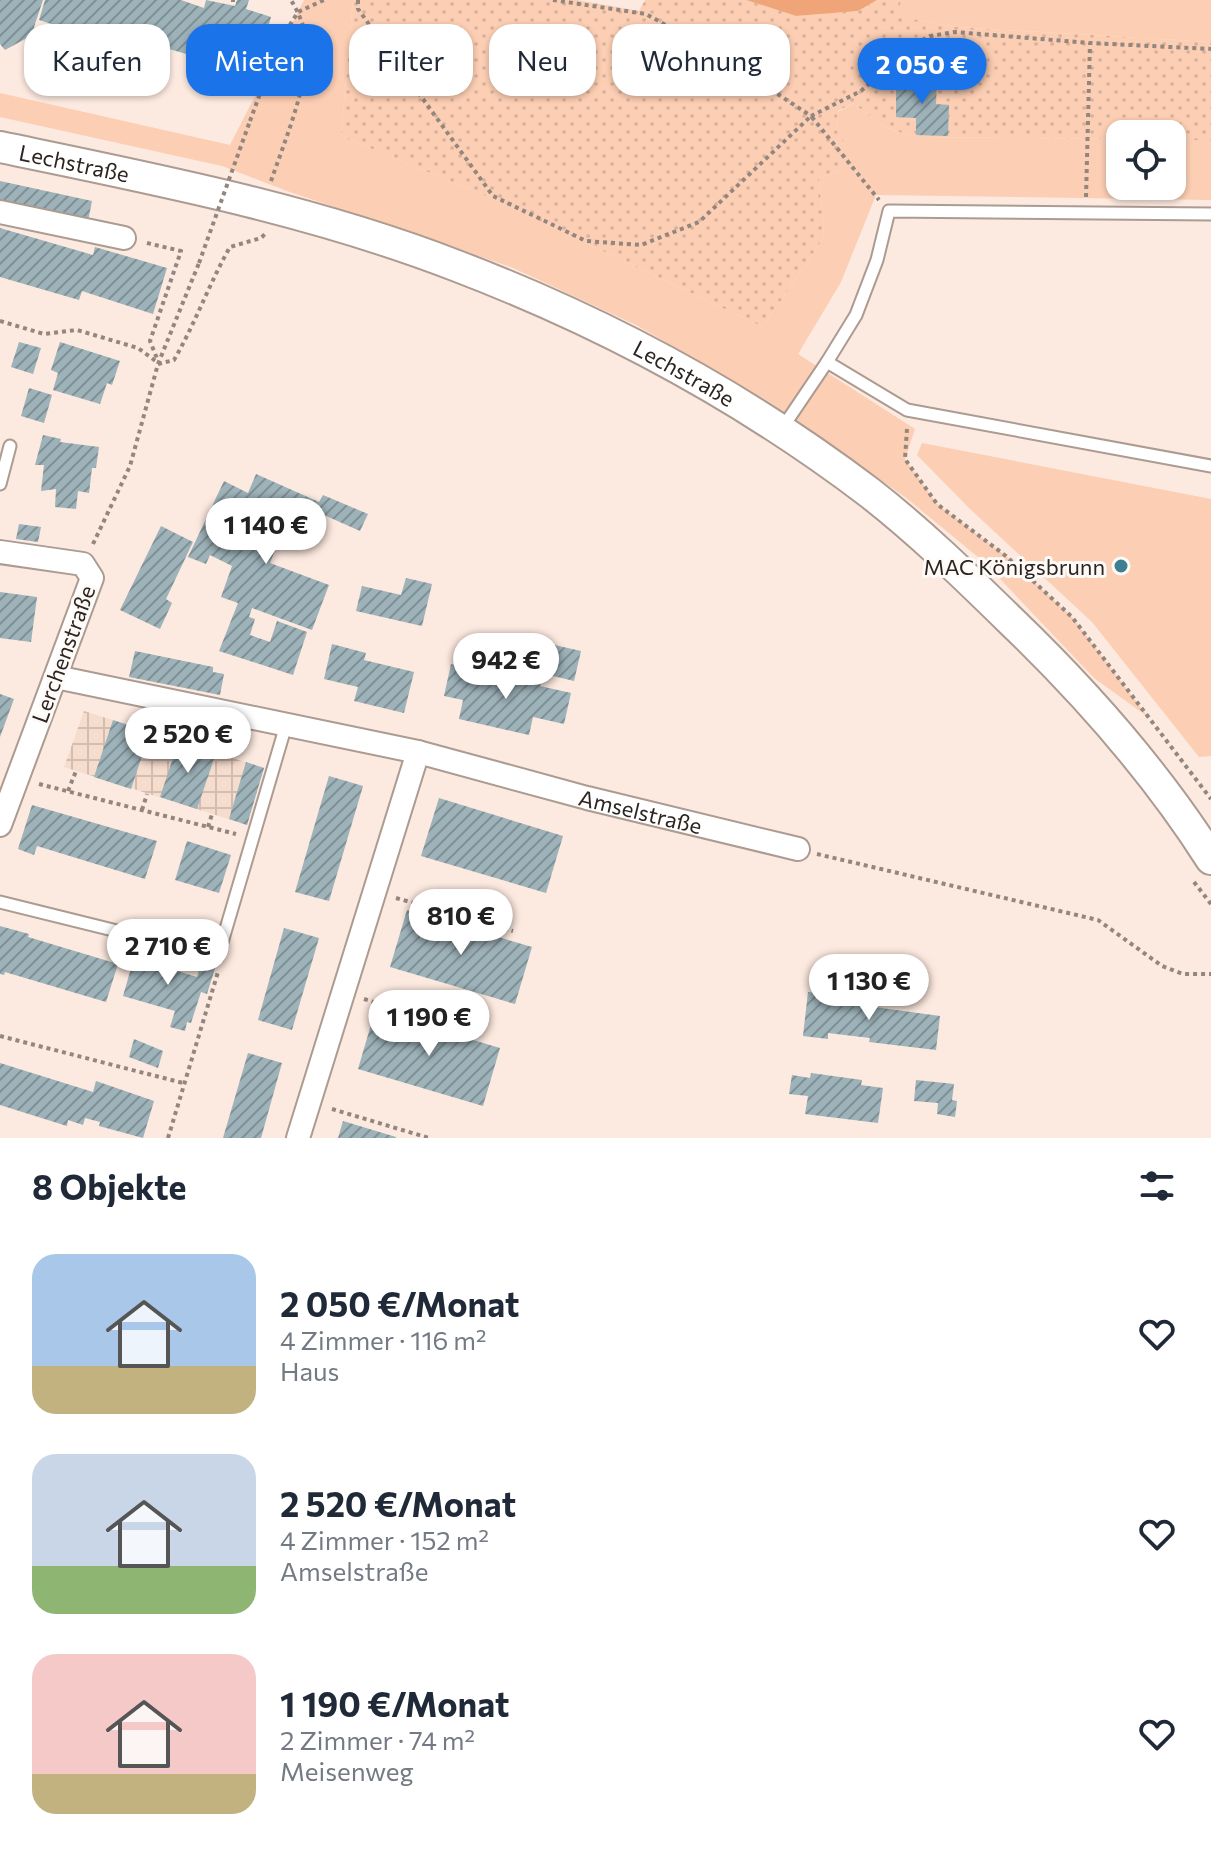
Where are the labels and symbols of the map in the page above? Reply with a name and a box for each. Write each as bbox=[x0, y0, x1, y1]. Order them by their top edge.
pin: 2 050 € bbox=[848, 38, 996, 106]
street label: Lechstraße bbox=[17, 138, 132, 187]
street label: Lechstraße bbox=[629, 334, 740, 412]
pin: 1 140 € bbox=[192, 498, 340, 566]
place label: MAC Königsbrunn bbox=[924, 553, 1105, 580]
marker: MAC Königsbrunn bbox=[1112, 557, 1130, 575]
street label: Lerchenstraße bbox=[26, 582, 100, 726]
pin: 942 € bbox=[450, 633, 562, 701]
pin: 2 520 € bbox=[114, 707, 262, 775]
street label: Amselstraße bbox=[576, 783, 705, 839]
pin: 810 € bbox=[405, 889, 517, 957]
pin: 2 710 € bbox=[94, 919, 242, 987]
pin: 1 130 € bbox=[795, 954, 943, 1022]
pin: 1 190 € bbox=[355, 990, 503, 1058]

